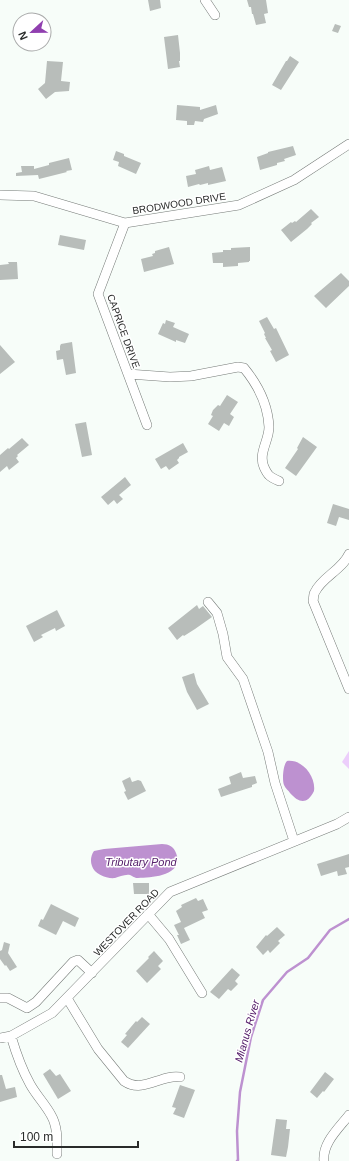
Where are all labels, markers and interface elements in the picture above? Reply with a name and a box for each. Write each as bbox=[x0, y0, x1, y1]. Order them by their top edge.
north arrow bbox=[12, 12, 52, 52]
text: N bbox=[16, 30, 30, 42]
street label: BRODWOOD DRIVE bbox=[132, 191, 227, 216]
street label: CAPRICE DRIVE bbox=[105, 293, 142, 370]
water label: Tributary Pond bbox=[105, 856, 178, 868]
street label: WESTOVER ROAD bbox=[92, 887, 161, 958]
water label: Mianus River bbox=[232, 997, 262, 1064]
scale bar bbox=[14, 1123, 138, 1149]
text: 100 m bbox=[20, 1130, 53, 1144]

